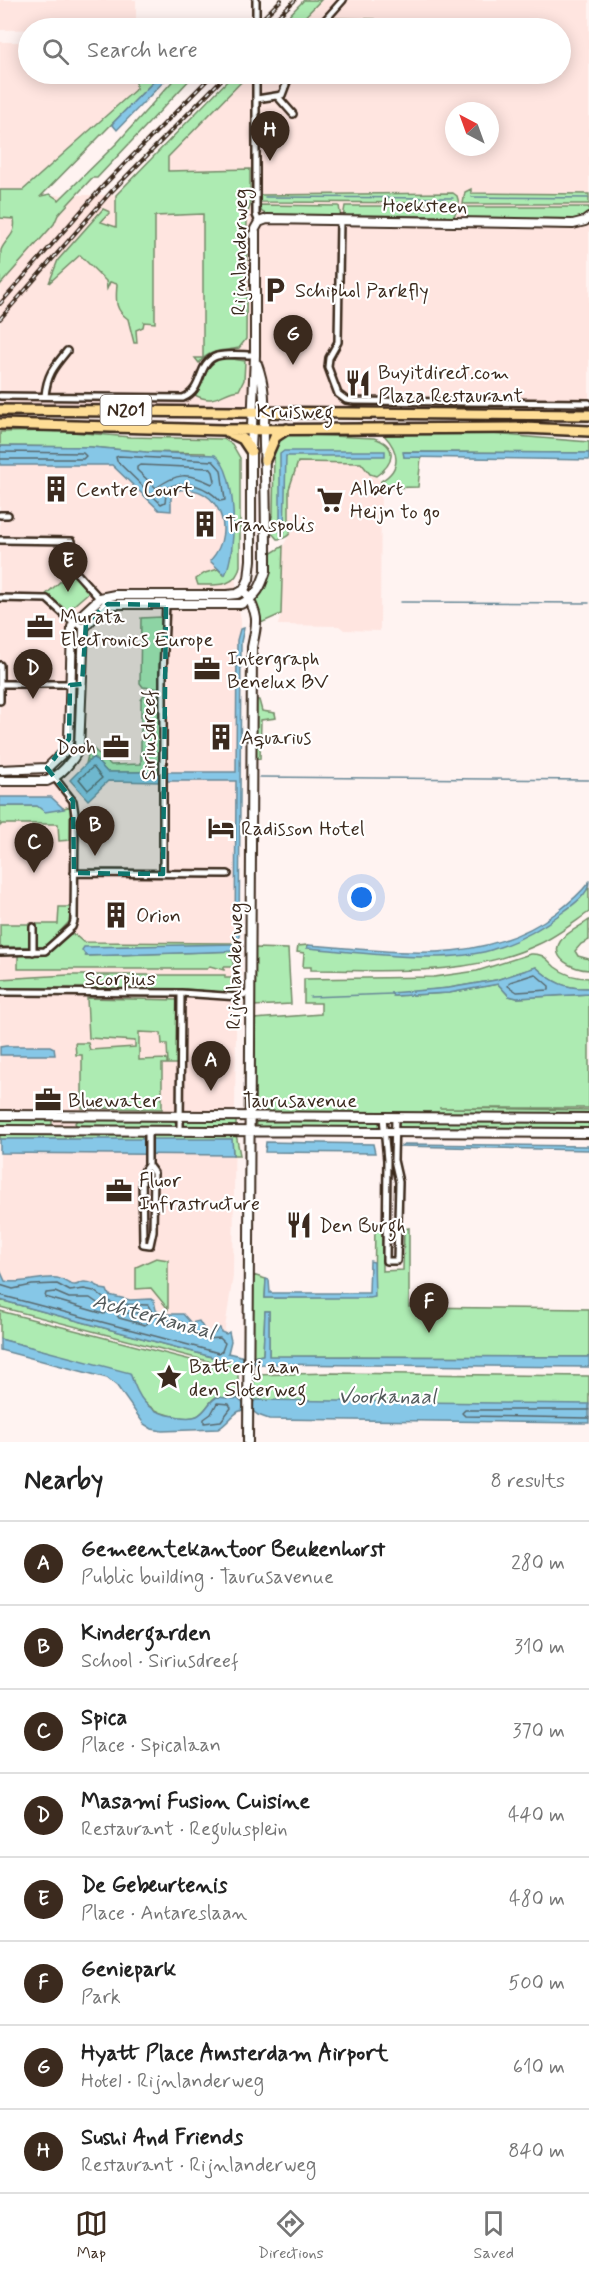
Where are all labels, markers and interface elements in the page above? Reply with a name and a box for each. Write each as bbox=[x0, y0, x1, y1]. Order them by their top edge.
search box bbox=[18, 18, 571, 84]
icon: search bbox=[39, 35, 72, 68]
text: Search here bbox=[87, 37, 198, 65]
north arrow bbox=[445, 102, 499, 156]
pin: H bbox=[250, 112, 290, 161]
street label: Rijnlanderweg bbox=[226, 188, 256, 316]
street label: Hoeksteen bbox=[382, 192, 468, 221]
parking icon: Schiphol Parkfly bbox=[260, 275, 290, 305]
place label: Schiphol Parkfly bbox=[295, 278, 429, 305]
pin: G bbox=[274, 316, 312, 365]
place label: Buyitdirect.com Plaza Restaurant bbox=[378, 360, 523, 410]
restaurant icon: Buyitdirect.com Plaza Restaurant bbox=[343, 368, 373, 398]
road number: N201 bbox=[100, 395, 152, 425]
street label: Kruisweg bbox=[256, 398, 334, 429]
building icon: Centre Court bbox=[41, 474, 71, 504]
place label: Albert Heijn to go bbox=[350, 476, 440, 526]
place label: Centre Court bbox=[76, 477, 194, 504]
supermarket icon: Albert Heijn to go bbox=[315, 485, 345, 515]
building icon: Transpolis bbox=[190, 509, 220, 539]
place label: Transpolis bbox=[225, 512, 315, 539]
pin: E bbox=[48, 542, 88, 592]
place label: Murata Electronics Europe bbox=[60, 604, 213, 654]
office icon: Murata Electronics Europe bbox=[25, 612, 55, 642]
place label: Intergraph Benelux BV bbox=[227, 646, 329, 696]
pin: D bbox=[14, 650, 52, 699]
office icon: Intergraph Benelux BV bbox=[192, 654, 222, 684]
street label: Siriusdreef bbox=[136, 689, 163, 780]
building icon: Aquarius bbox=[206, 722, 236, 752]
place label: Aquarius bbox=[241, 725, 311, 752]
office icon: Dooh bbox=[101, 732, 131, 762]
place label: Dooh bbox=[56, 735, 96, 762]
pin: B bbox=[76, 806, 115, 856]
hotel icon: Radisson Hotel bbox=[206, 813, 236, 843]
place label: Radisson Hotel bbox=[241, 816, 365, 843]
pin: C bbox=[15, 824, 54, 873]
your location bbox=[347, 883, 376, 912]
building icon: Orion bbox=[101, 900, 131, 930]
street label: Rijnlanderweg bbox=[221, 902, 251, 1030]
place label: Orion bbox=[136, 903, 181, 930]
street label: Scorpius bbox=[84, 966, 156, 993]
pin: A bbox=[192, 1042, 230, 1091]
office icon: Bluewater bbox=[33, 1085, 63, 1115]
place label: Bluewater bbox=[68, 1088, 161, 1115]
street label: Taurusavenue bbox=[243, 1088, 357, 1115]
place label: Fluor Infrastructure bbox=[139, 1168, 260, 1218]
office icon: Fluor Infrastructure bbox=[104, 1176, 134, 1206]
restaurant icon: Den Burgh bbox=[284, 1210, 314, 1240]
place label: Den Burgh bbox=[319, 1213, 406, 1242]
pin: F bbox=[410, 1284, 448, 1333]
water label: Achterkanaal bbox=[90, 1287, 220, 1347]
place label: Batterij aan den Sloterweg bbox=[189, 1354, 306, 1406]
place icon: Batterij aan den Sloterweg bbox=[154, 1362, 184, 1392]
water label: Voorkanaal bbox=[338, 1383, 438, 1411]
text: Nearby bbox=[24, 1464, 103, 1498]
text: 8 results bbox=[491, 1468, 565, 1495]
text: Gemeentekantoor Beukenhorst bbox=[81, 1536, 385, 1564]
text: A bbox=[37, 1550, 50, 1577]
text: 280 m bbox=[511, 1550, 565, 1577]
text: Public building · Taurusavenue bbox=[81, 1564, 334, 1591]
text: Kindergarden bbox=[81, 1620, 211, 1648]
text: B bbox=[37, 1634, 50, 1661]
text: 310 m bbox=[514, 1634, 565, 1661]
text: School · Siriusdreef bbox=[81, 1648, 239, 1675]
text: Spica bbox=[81, 1704, 127, 1732]
text: C bbox=[36, 1718, 51, 1745]
text: 370 m bbox=[513, 1718, 565, 1745]
text: Place · Spicalaan bbox=[81, 1732, 221, 1759]
text: Masami Fusion Cuisine bbox=[81, 1788, 310, 1816]
text: D bbox=[37, 1802, 50, 1829]
text: 440 m bbox=[508, 1802, 565, 1829]
text: Restaurant · Regulusplein bbox=[81, 1816, 288, 1843]
text: De Gebeurtenis bbox=[81, 1872, 227, 1900]
text: E bbox=[38, 1886, 49, 1913]
text: 480 m bbox=[509, 1886, 565, 1913]
text: Place · Antareslaan bbox=[81, 1900, 247, 1927]
text: Geniepark bbox=[81, 1956, 176, 1984]
text: F bbox=[38, 1970, 49, 1997]
text: 500 m bbox=[508, 1970, 565, 1997]
text: Park bbox=[81, 1984, 121, 2011]
text: Hyatt Place Amsterdam Airport bbox=[81, 2040, 389, 2068]
text: G bbox=[37, 2054, 50, 2081]
text: 610 m bbox=[513, 2054, 565, 2081]
text: Hotel · Rijnlanderweg bbox=[81, 2068, 264, 2095]
text: Sushi And Friends bbox=[81, 2124, 243, 2152]
text: H bbox=[37, 2138, 50, 2165]
text: 840 m bbox=[508, 2138, 565, 2165]
text: Restaurant · Rijnlanderweg bbox=[81, 2152, 316, 2179]
tab: Map bbox=[75, 2207, 108, 2264]
tab: Directions bbox=[258, 2207, 324, 2264]
tab: Saved bbox=[474, 2207, 514, 2264]

